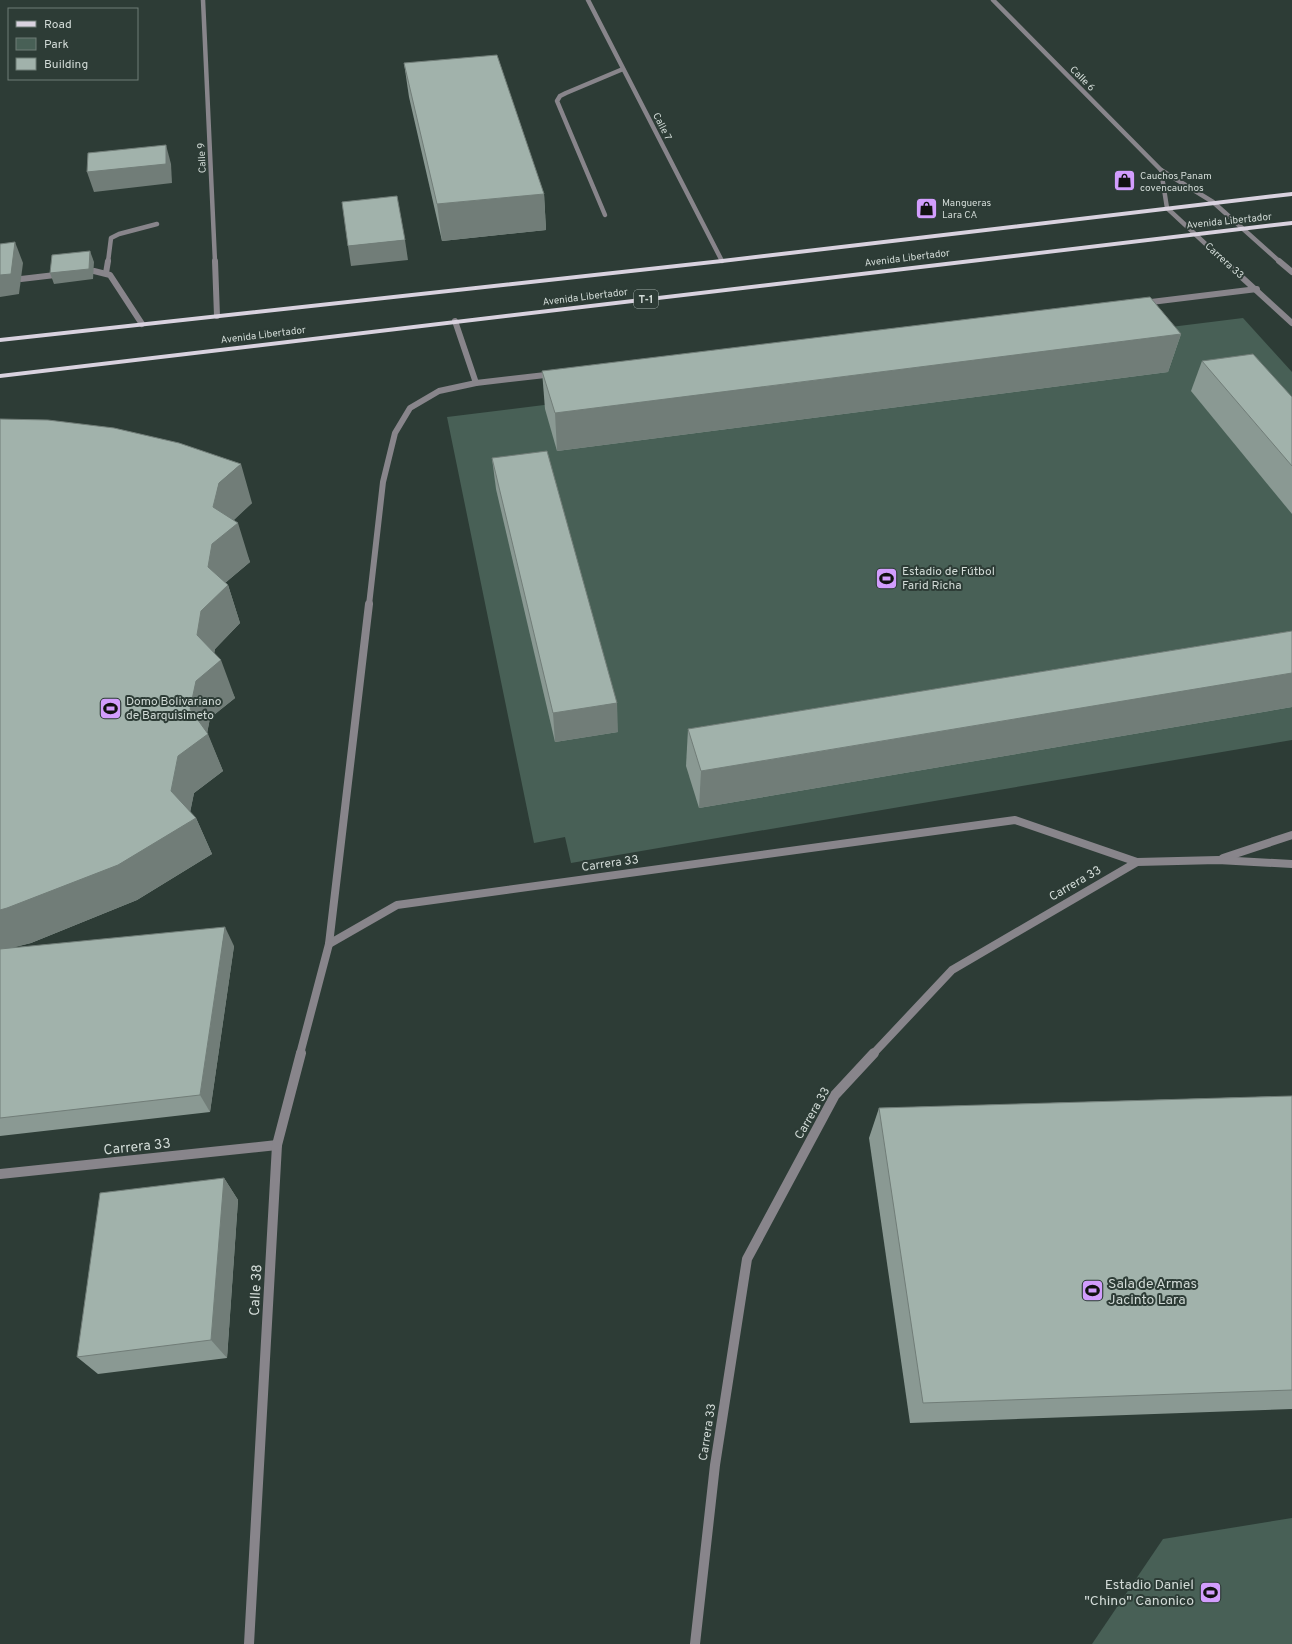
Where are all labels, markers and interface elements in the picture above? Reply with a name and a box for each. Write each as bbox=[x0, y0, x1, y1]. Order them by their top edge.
legend bbox=[8, 8, 138, 80]
text: Road bbox=[44, 17, 72, 33]
text: Park bbox=[44, 37, 69, 53]
text: Building bbox=[44, 57, 88, 73]
street label: Calle 6 bbox=[1066, 64, 1097, 95]
street label: Calle 7 bbox=[649, 111, 674, 143]
street label: Calle 9 bbox=[195, 142, 210, 174]
shop icon: Cauchos Panam covencauchos bbox=[1111, 168, 1137, 194]
place label: Cauchos Panam covencauchos bbox=[1140, 170, 1212, 195]
shop icon: Mangueras Lara CA bbox=[913, 195, 939, 221]
place label: Mangueras Lara CA bbox=[942, 197, 992, 222]
street label: Avenida Libertador bbox=[1186, 211, 1273, 232]
street label: Carrera 33 bbox=[1202, 240, 1246, 282]
street label: Avenida Libertador bbox=[864, 247, 951, 270]
street label: Avenida Libertador bbox=[542, 286, 629, 309]
road number: T-1 bbox=[634, 290, 658, 308]
street label: Avenida Libertador bbox=[220, 324, 307, 347]
place label: Estadio de Fútbol Farid Richa bbox=[902, 564, 995, 594]
sports icon: Estadio de Fútbol Farid Richa bbox=[873, 565, 899, 591]
place label: Domo Bolivariano de Barquisimeto bbox=[126, 694, 222, 724]
sports icon: Domo Bolivariano de Barquisimeto bbox=[98, 695, 124, 721]
street label: Carrera 33 bbox=[580, 852, 640, 876]
street label: Carrera 33 bbox=[1046, 862, 1105, 905]
street label: Carrera 33 bbox=[791, 1084, 834, 1143]
street label: Carrera 33 bbox=[103, 1136, 172, 1159]
street label: Calle 38 bbox=[247, 1264, 266, 1316]
place label: Sala de Armas Jacinto Lara bbox=[1108, 1276, 1197, 1309]
sports icon: Sala de Armas Jacinto Lara bbox=[1079, 1278, 1105, 1304]
street label: Carrera 33 bbox=[696, 1402, 720, 1462]
place label: Estadio Daniel "Chino" Canonico bbox=[1084, 1577, 1194, 1610]
sports icon: Estadio Daniel "Chino" Canonico bbox=[1197, 1579, 1223, 1605]

